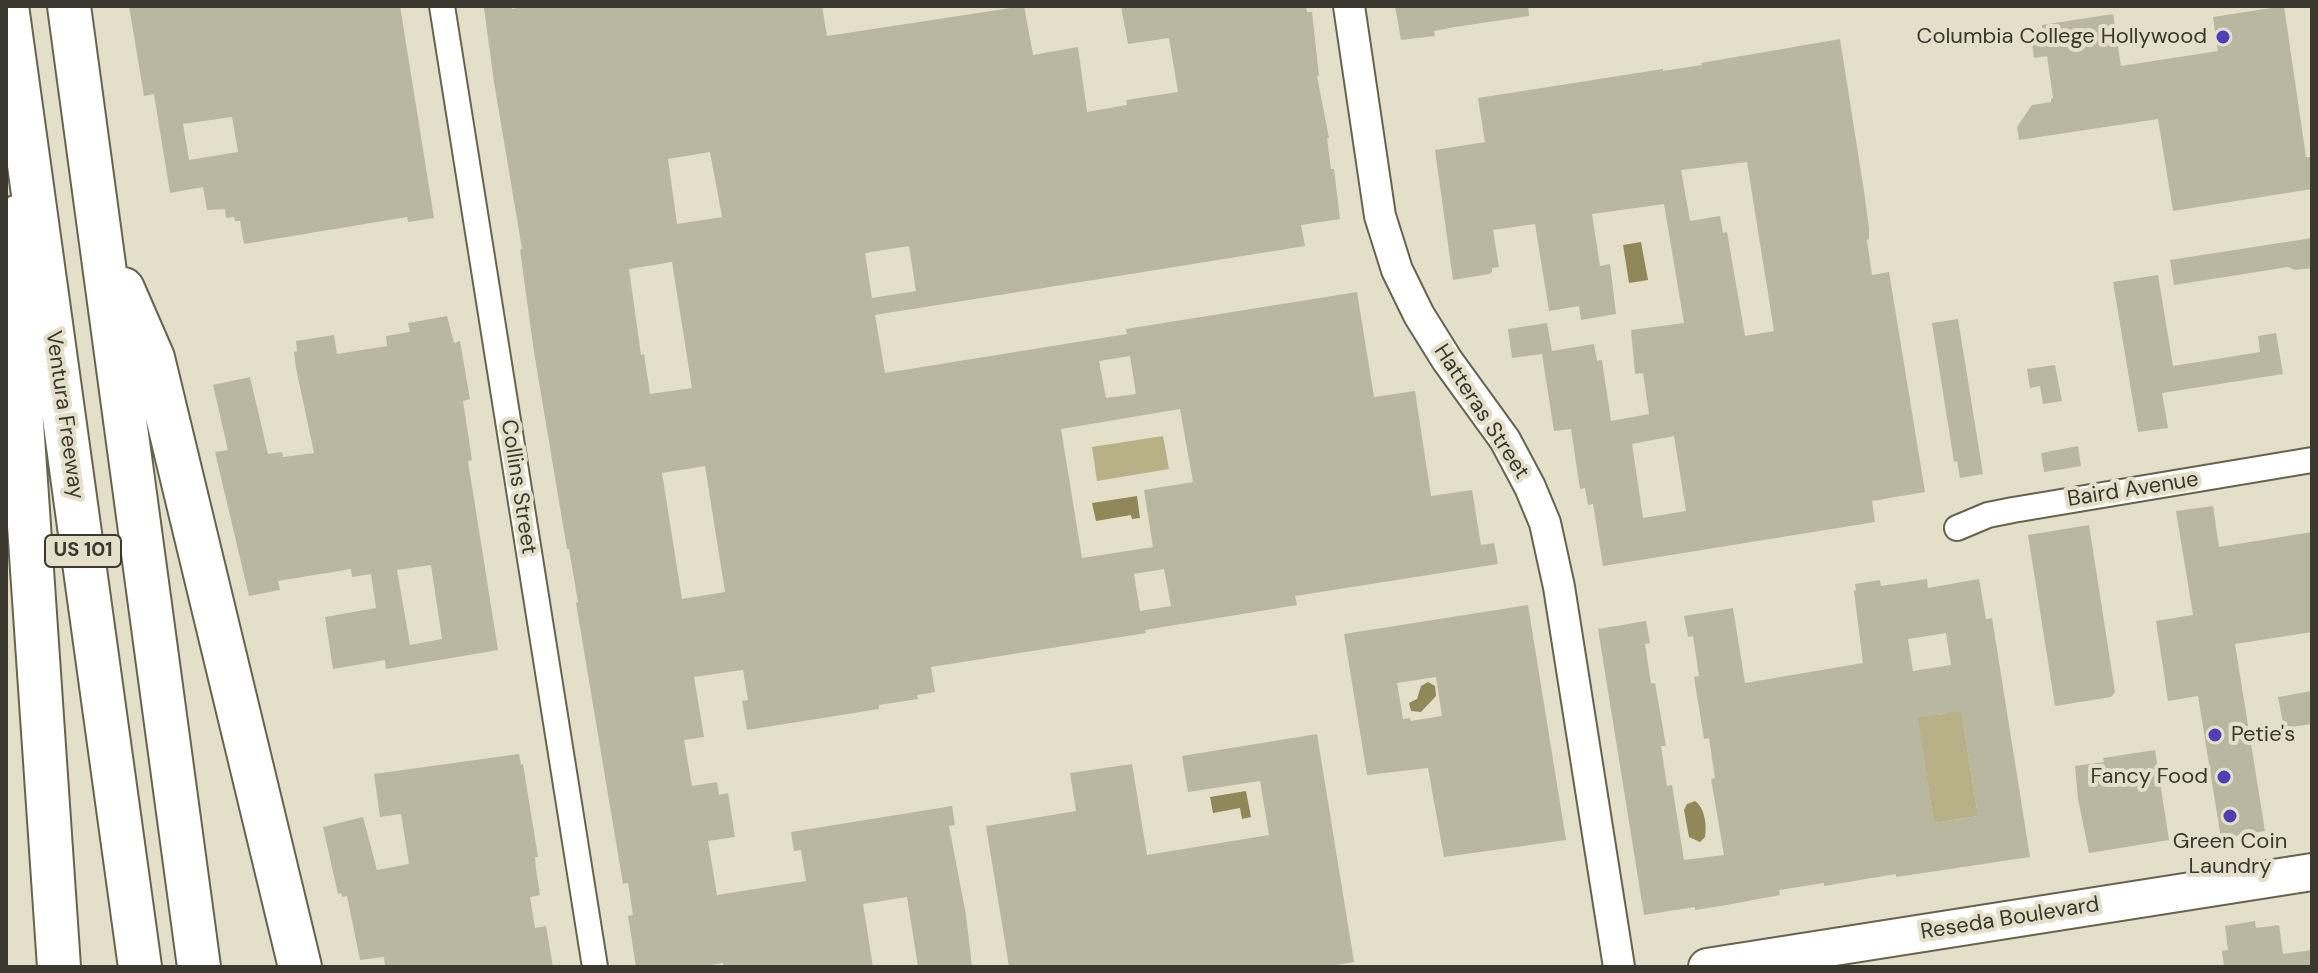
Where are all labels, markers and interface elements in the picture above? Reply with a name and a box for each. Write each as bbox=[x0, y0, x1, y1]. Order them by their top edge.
place label: Columbia College Hollywood bbox=[1917, 24, 2207, 50]
marker: Columbia College Hollywood bbox=[2214, 28, 2232, 46]
street label: Ventura Freeway bbox=[39, 329, 89, 501]
street label: Hatteras Street bbox=[1428, 340, 1534, 484]
street label: Collins Street bbox=[494, 418, 542, 556]
street label: Baird Avenue bbox=[2065, 467, 2201, 513]
road number: US 101 bbox=[45, 535, 121, 567]
place label: Petie's bbox=[2231, 722, 2295, 748]
marker: Petie's bbox=[2206, 726, 2224, 744]
place label: Fancy Food bbox=[2091, 764, 2208, 790]
marker: Fancy Food bbox=[2215, 768, 2233, 786]
marker: Green Coin Laundry bbox=[2221, 807, 2239, 825]
place label: Green Coin Laundry bbox=[2173, 829, 2287, 880]
street label: Reseda Boulevard bbox=[1919, 892, 2101, 946]

